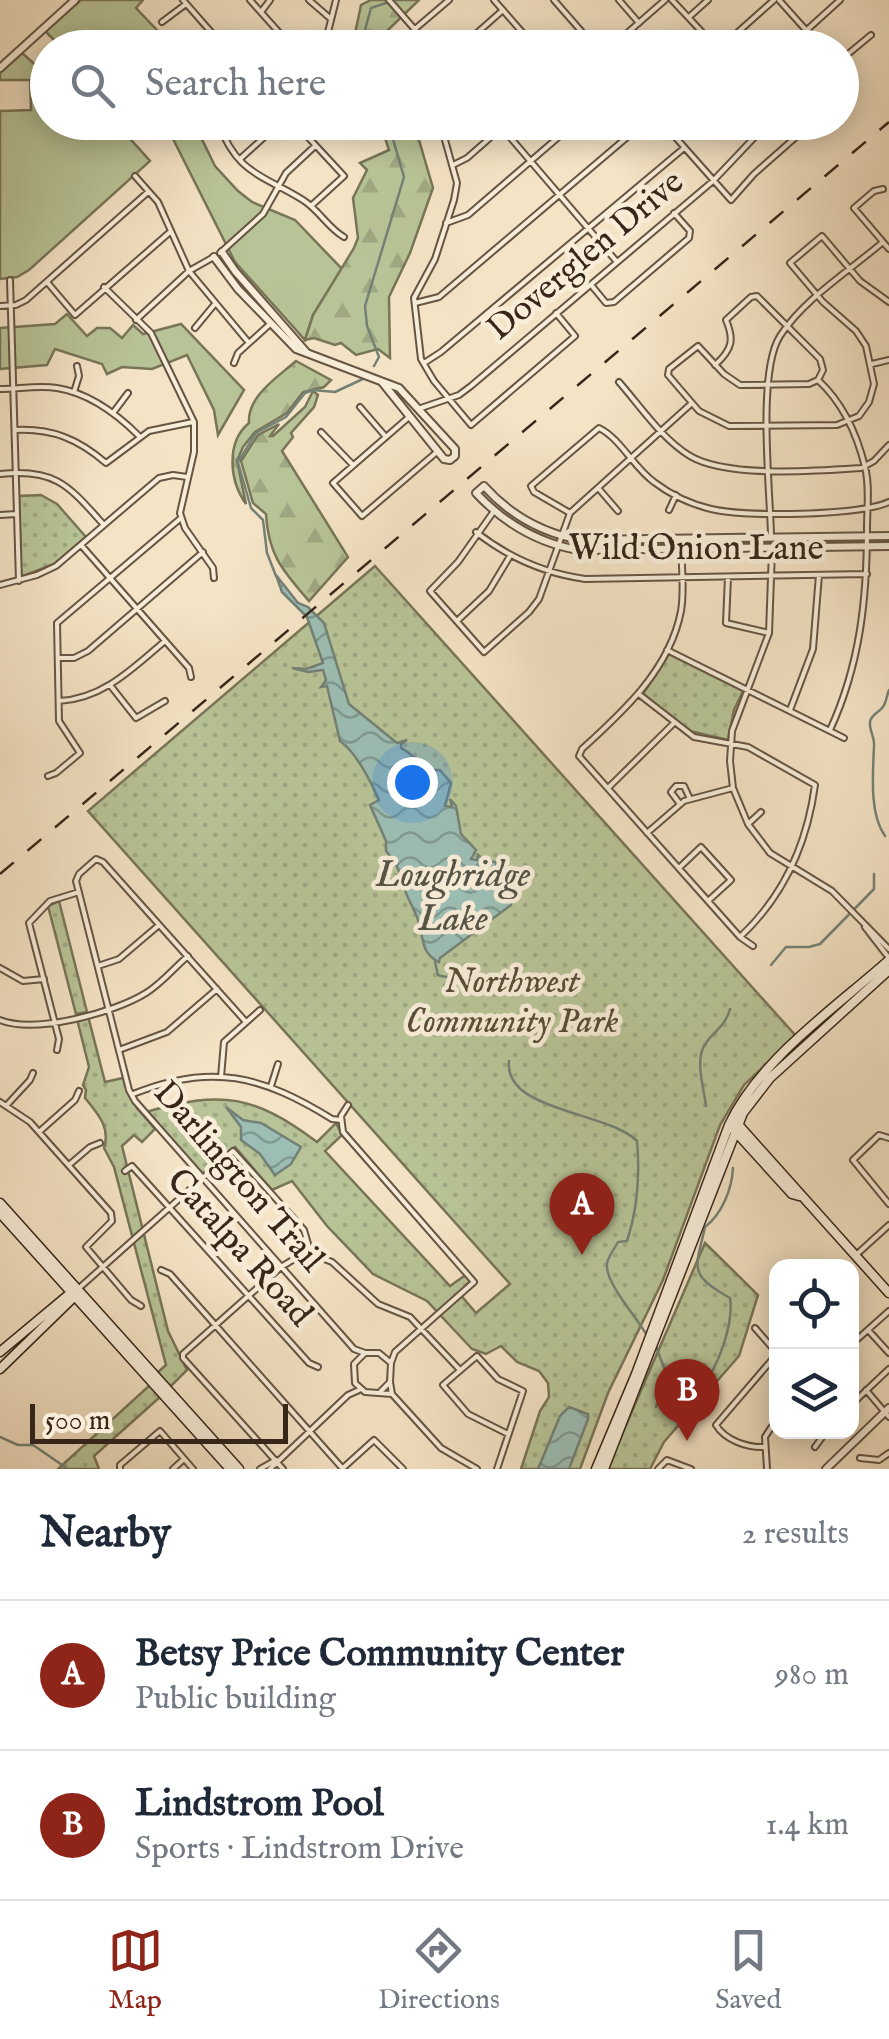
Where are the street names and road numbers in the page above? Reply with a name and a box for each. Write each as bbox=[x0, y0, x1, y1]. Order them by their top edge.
street label: Doverglen Drive bbox=[478, 161, 694, 351]
street label: Wild Onion Lane bbox=[568, 527, 824, 572]
street label: Darlington Trail bbox=[142, 1072, 334, 1282]
street label: Catalpa Road bbox=[156, 1159, 322, 1337]

